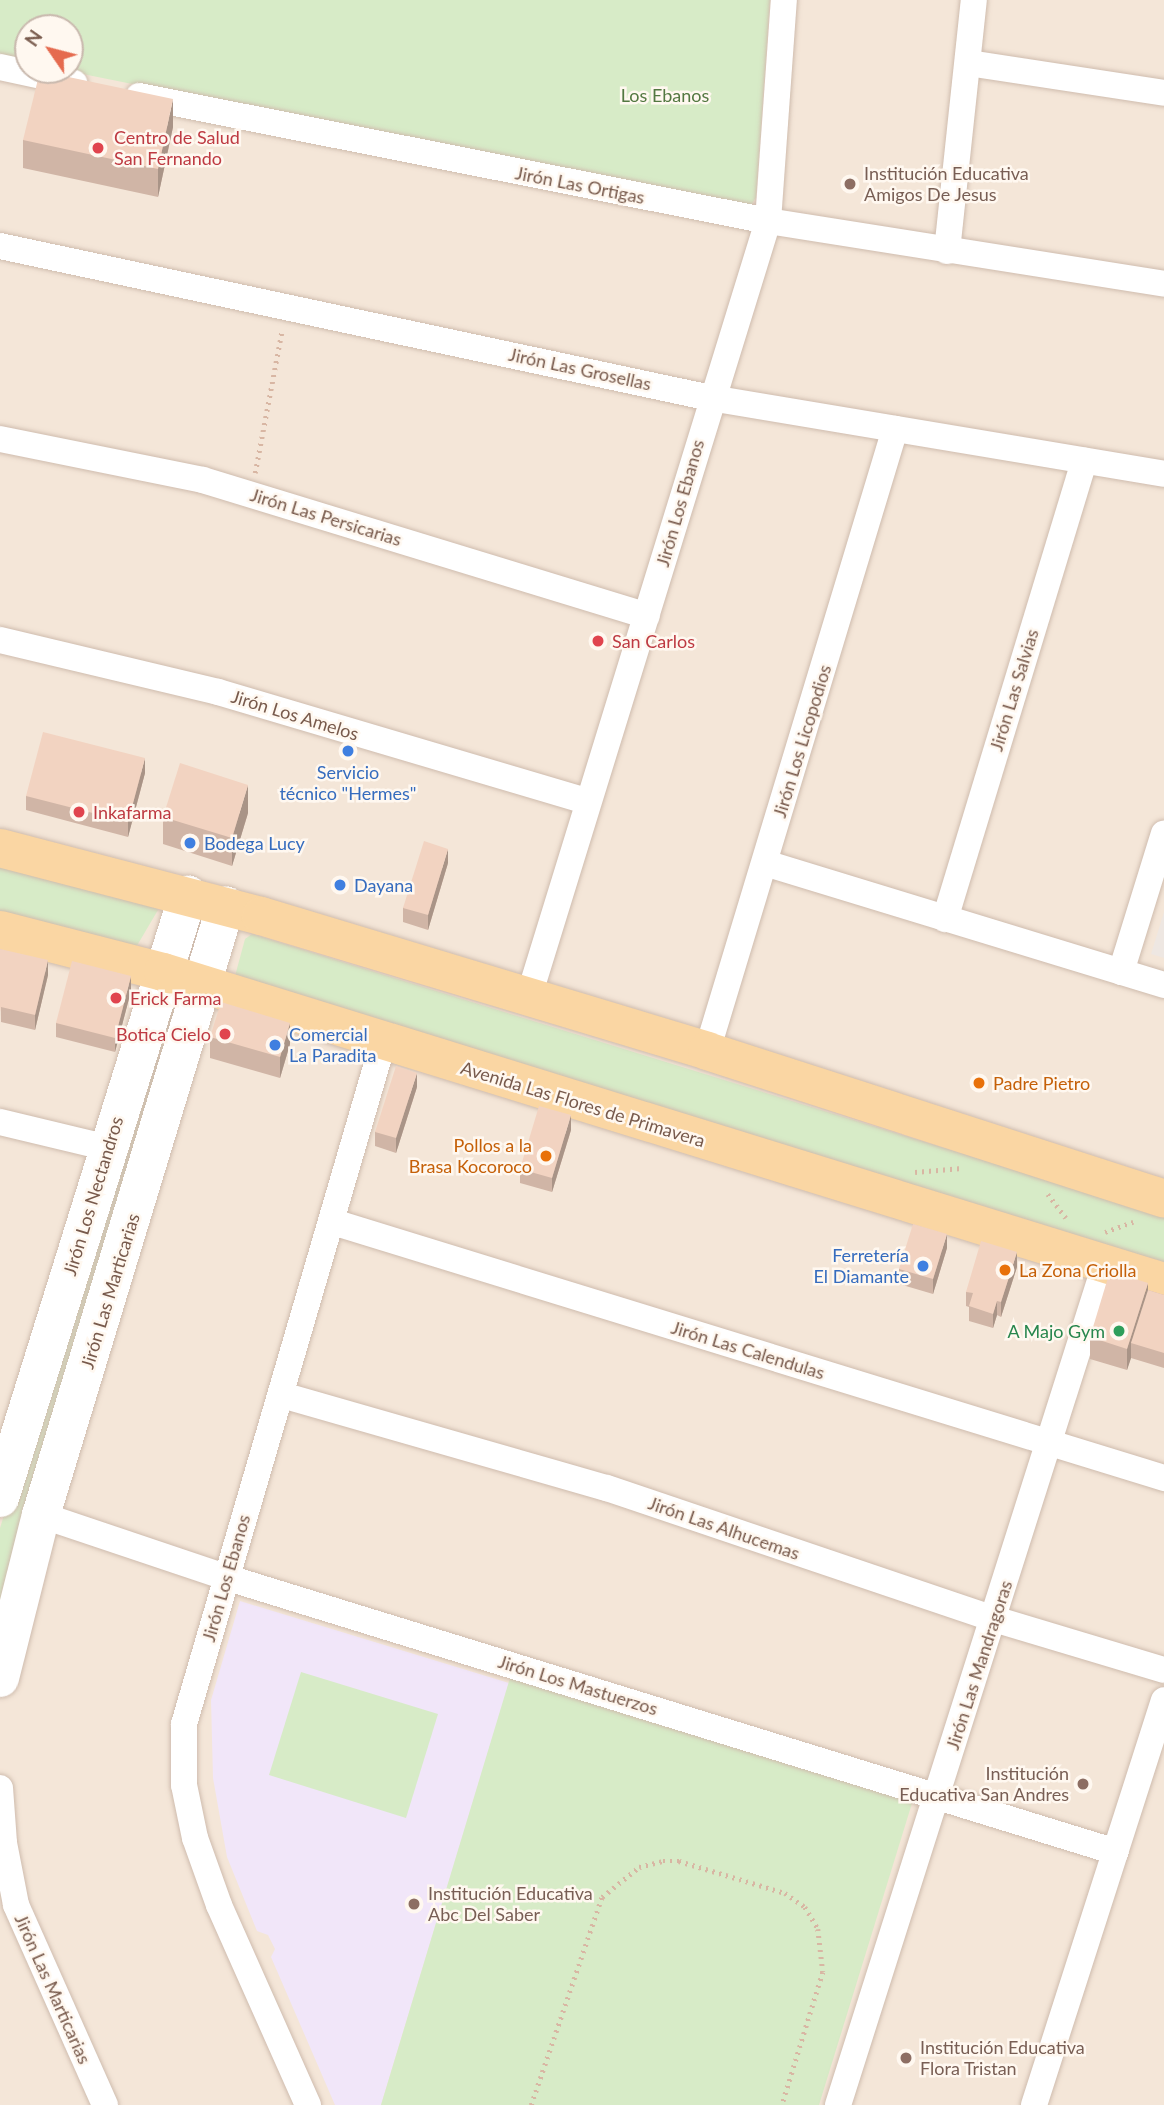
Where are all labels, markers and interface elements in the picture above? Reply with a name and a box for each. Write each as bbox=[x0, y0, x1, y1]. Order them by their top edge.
north arrow bbox=[14, 14, 84, 84]
text: N bbox=[19, 25, 47, 50]
park label: Los Ebanos bbox=[621, 84, 709, 106]
place label: Centro de Salud San Fernando bbox=[114, 127, 240, 170]
marker: Centro de Salud San Fernando bbox=[88, 138, 108, 158]
street label: Jirón Las Ortigas bbox=[513, 162, 647, 208]
place label: Institución Educativa Amigos De Jesus bbox=[864, 163, 1029, 206]
marker: Institución Educativa Amigos De Jesus bbox=[842, 176, 858, 192]
street label: Jirón Las Grosellas bbox=[507, 343, 653, 395]
street label: Jirón Los Ebanos bbox=[652, 437, 708, 569]
street label: Jirón Las Persicarias bbox=[248, 484, 404, 550]
street label: Jirón Las Salvias bbox=[985, 626, 1043, 754]
place label: San Carlos bbox=[612, 630, 695, 652]
marker: San Carlos bbox=[590, 633, 606, 649]
street label: Jirón Los Licopodios bbox=[768, 662, 836, 820]
street label: Jirón Los Amelos bbox=[228, 685, 362, 745]
marker: Servicio técnico "Hermes" bbox=[340, 743, 356, 759]
place label: Servicio técnico "Hermes" bbox=[279, 762, 417, 804]
place label: Inkafarma bbox=[93, 801, 171, 823]
marker: Inkafarma bbox=[71, 804, 87, 820]
place label: Bodega Lucy bbox=[204, 832, 305, 854]
marker: Bodega Lucy bbox=[182, 835, 198, 851]
place label: Dayana bbox=[354, 874, 413, 896]
marker: Dayana bbox=[332, 877, 348, 893]
place label: Erick Farma bbox=[130, 987, 222, 1009]
marker: Erick Farma bbox=[108, 990, 124, 1006]
place label: Botica Cielo bbox=[116, 1023, 211, 1045]
place label: Comercial La Paradita bbox=[289, 1024, 376, 1066]
marker: Botica Cielo bbox=[217, 1026, 233, 1042]
marker: Comercial La Paradita bbox=[267, 1037, 283, 1053]
street label: Avenida Las Flores de Primavera bbox=[458, 1056, 708, 1152]
place label: Padre Pietro bbox=[993, 1072, 1090, 1094]
marker: Padre Pietro bbox=[971, 1075, 987, 1091]
street label: Jirón Los Nectandros bbox=[59, 1114, 127, 1278]
place label: Pollos a la Brasa Kocoroco bbox=[409, 1135, 532, 1178]
marker: Pollos a la Brasa Kocoroco bbox=[538, 1148, 554, 1164]
street label: Jirón Las Marticarias bbox=[76, 1211, 144, 1371]
place label: Ferretería El Diamante bbox=[813, 1245, 909, 1288]
marker: Ferretería El Diamante bbox=[915, 1258, 931, 1274]
place label: La Zona Criolla bbox=[1019, 1259, 1136, 1281]
marker: La Zona Criolla bbox=[997, 1262, 1013, 1278]
street label: Jirón Las Calendulas bbox=[669, 1316, 827, 1384]
place label: A Majo Gym bbox=[1007, 1320, 1105, 1342]
marker: A Majo Gym bbox=[1111, 1323, 1127, 1339]
street label: Jirón Las Alhucemas bbox=[645, 1492, 803, 1564]
street label: Jirón Los Ebanos bbox=[198, 1512, 254, 1644]
street label: Jirón Las Mandragoras bbox=[941, 1578, 1017, 1752]
street label: Jirón Los Mastuerzos bbox=[496, 1650, 660, 1720]
place label: Institución Educativa San Andres bbox=[899, 1763, 1069, 1806]
marker: Institución Educativa San Andres bbox=[1075, 1776, 1091, 1792]
place label: Institución Educativa Abc Del Saber bbox=[428, 1883, 593, 1926]
marker: Institución Educativa Abc Del Saber bbox=[406, 1896, 422, 1912]
street label: Jirón Las Marticarias bbox=[10, 1911, 96, 2067]
place label: Institución Educativa Flora Tristan bbox=[920, 2037, 1085, 2080]
marker: Institución Educativa Flora Tristan bbox=[898, 2050, 914, 2066]

